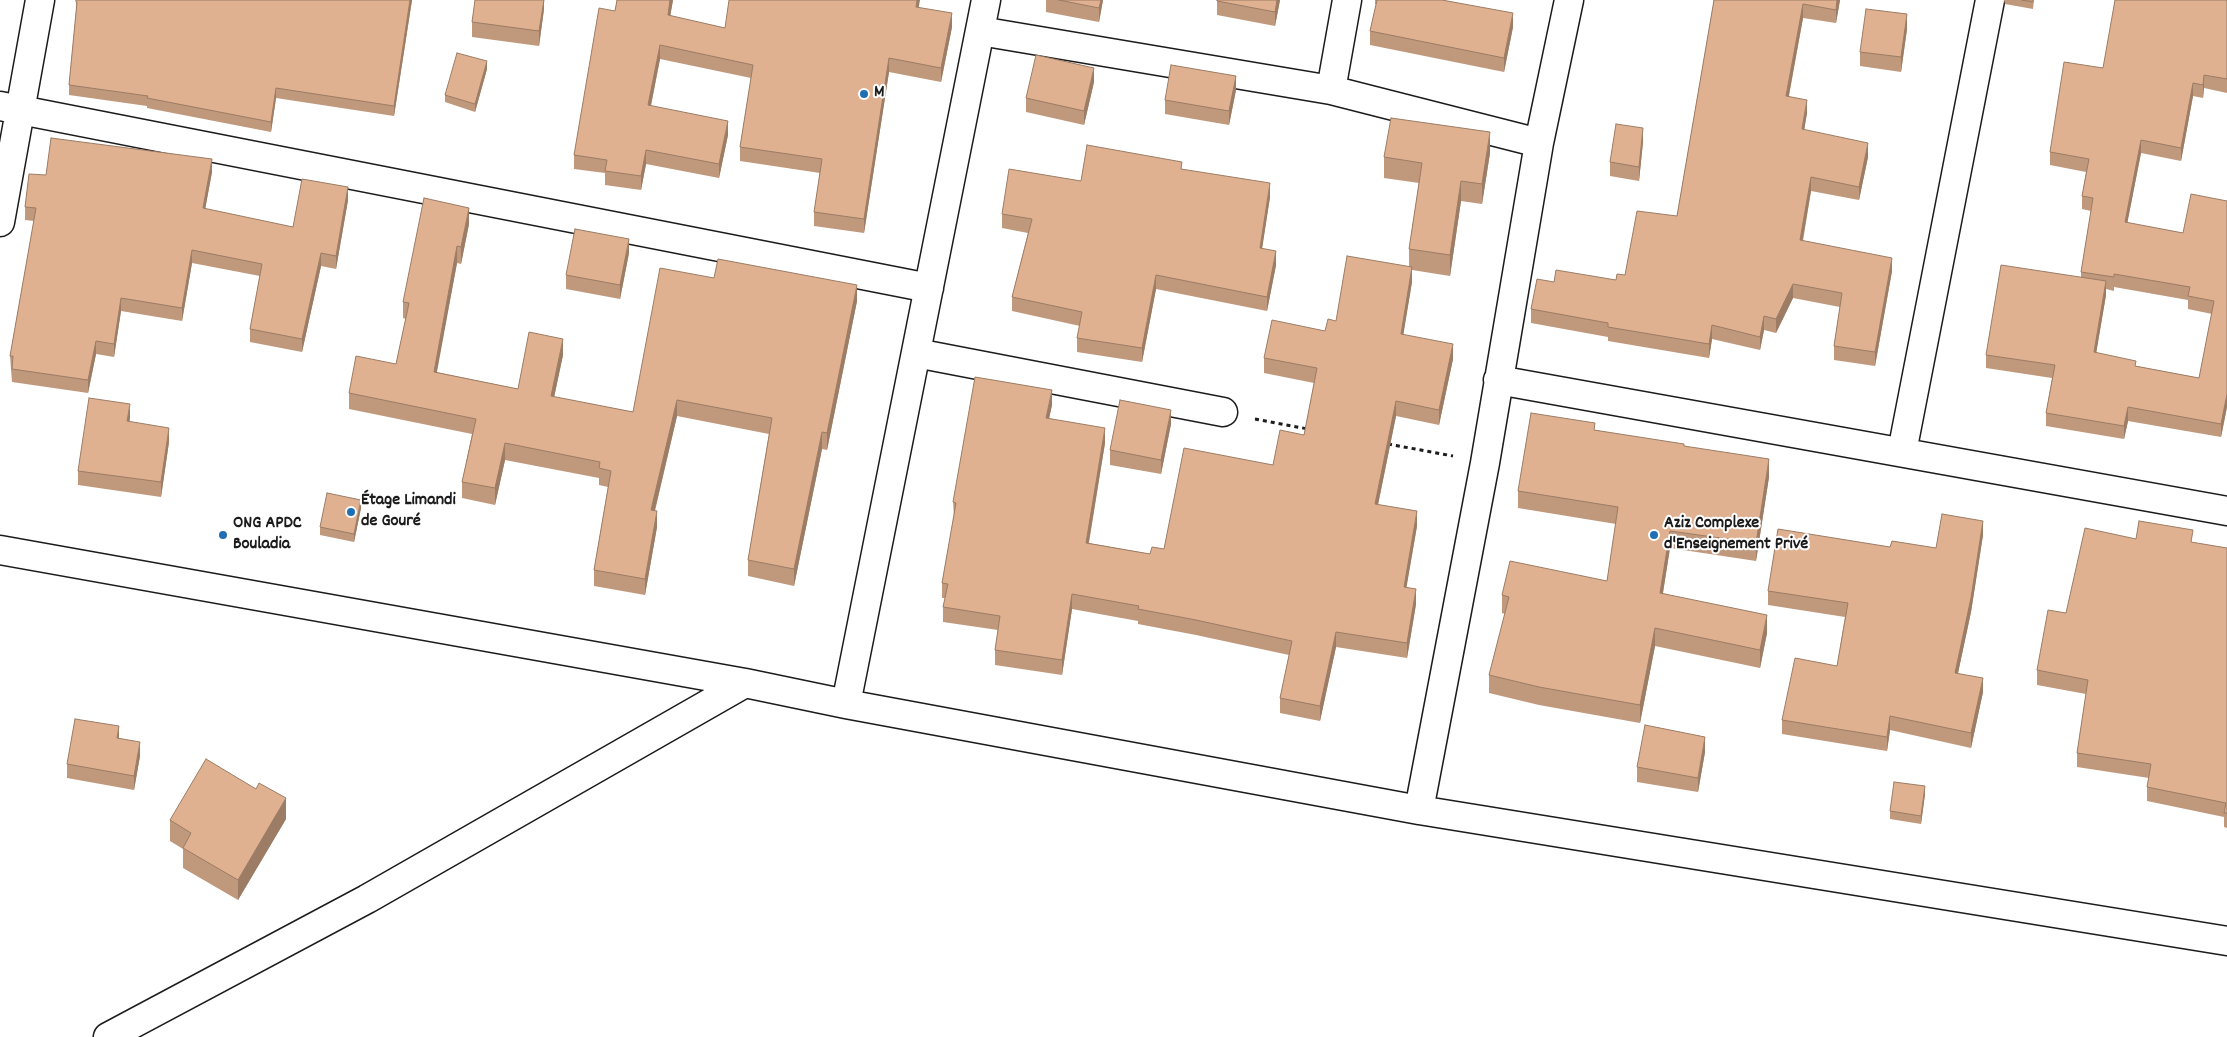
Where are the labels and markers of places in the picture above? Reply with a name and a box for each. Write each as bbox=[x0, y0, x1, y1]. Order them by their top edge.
place label: M bbox=[874, 83, 885, 105]
marker: M bbox=[858, 88, 870, 100]
place label: Étage Limandi de Gouré bbox=[361, 491, 456, 534]
marker: Étage Limandi de Gouré bbox=[345, 506, 357, 518]
place label: ONG APDC Bouladia bbox=[233, 514, 302, 556]
place label: Aziz Complexe d'Enseignement Privé bbox=[1664, 514, 1808, 556]
marker: ONG APDC Bouladia bbox=[217, 529, 229, 541]
marker: Aziz Complexe d'Enseignement Privé bbox=[1648, 529, 1660, 541]

